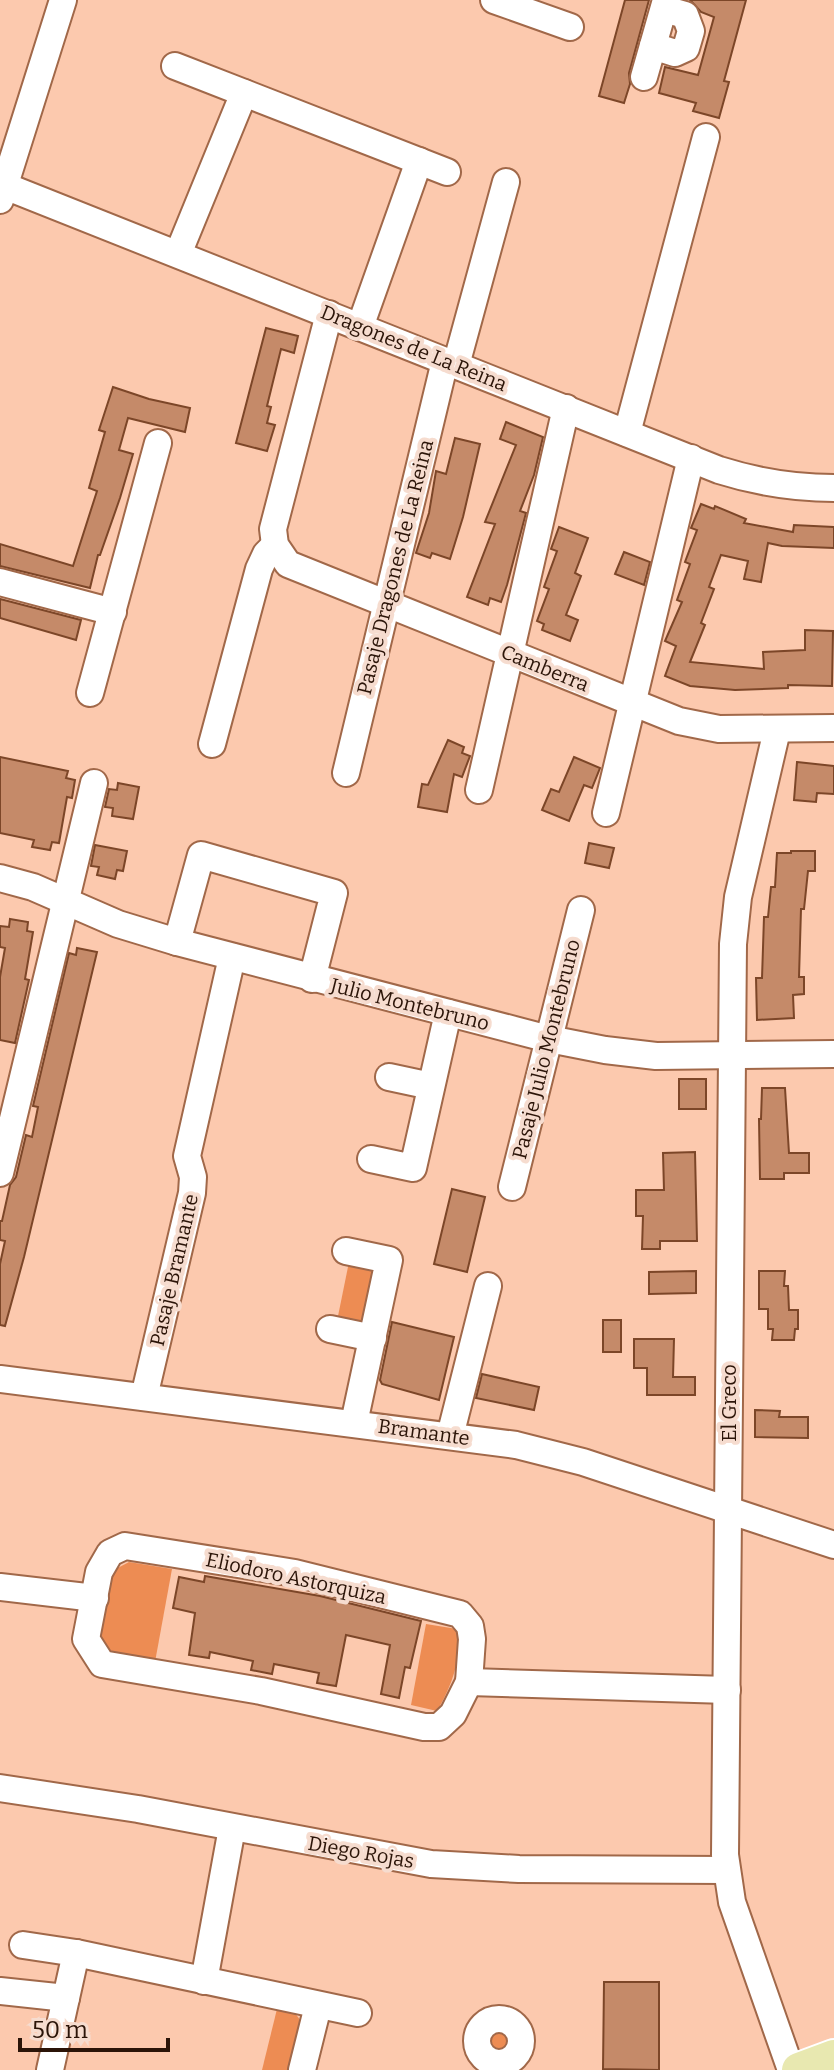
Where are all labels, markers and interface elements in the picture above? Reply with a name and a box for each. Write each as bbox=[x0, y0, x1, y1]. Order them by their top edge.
street label: Dragones de La Reina bbox=[317, 300, 511, 396]
street label: Pasaje Dragones de La Reina bbox=[352, 437, 439, 697]
street label: Camberra bbox=[498, 640, 593, 697]
street label: Pasaje Julio Montebruno bbox=[507, 937, 586, 1162]
street label: Julio Montebruno bbox=[327, 972, 492, 1035]
street label: Pasaje Bramante bbox=[145, 1192, 204, 1349]
street label: El Greco bbox=[717, 1364, 741, 1442]
street label: Bramante bbox=[377, 1414, 471, 1450]
street label: Eliodoro Astorquiza bbox=[204, 1547, 388, 1609]
street label: Diego Rojas bbox=[306, 1831, 416, 1874]
scale bar bbox=[20, 2002, 168, 2052]
text: 50 m bbox=[32, 2016, 88, 2044]

